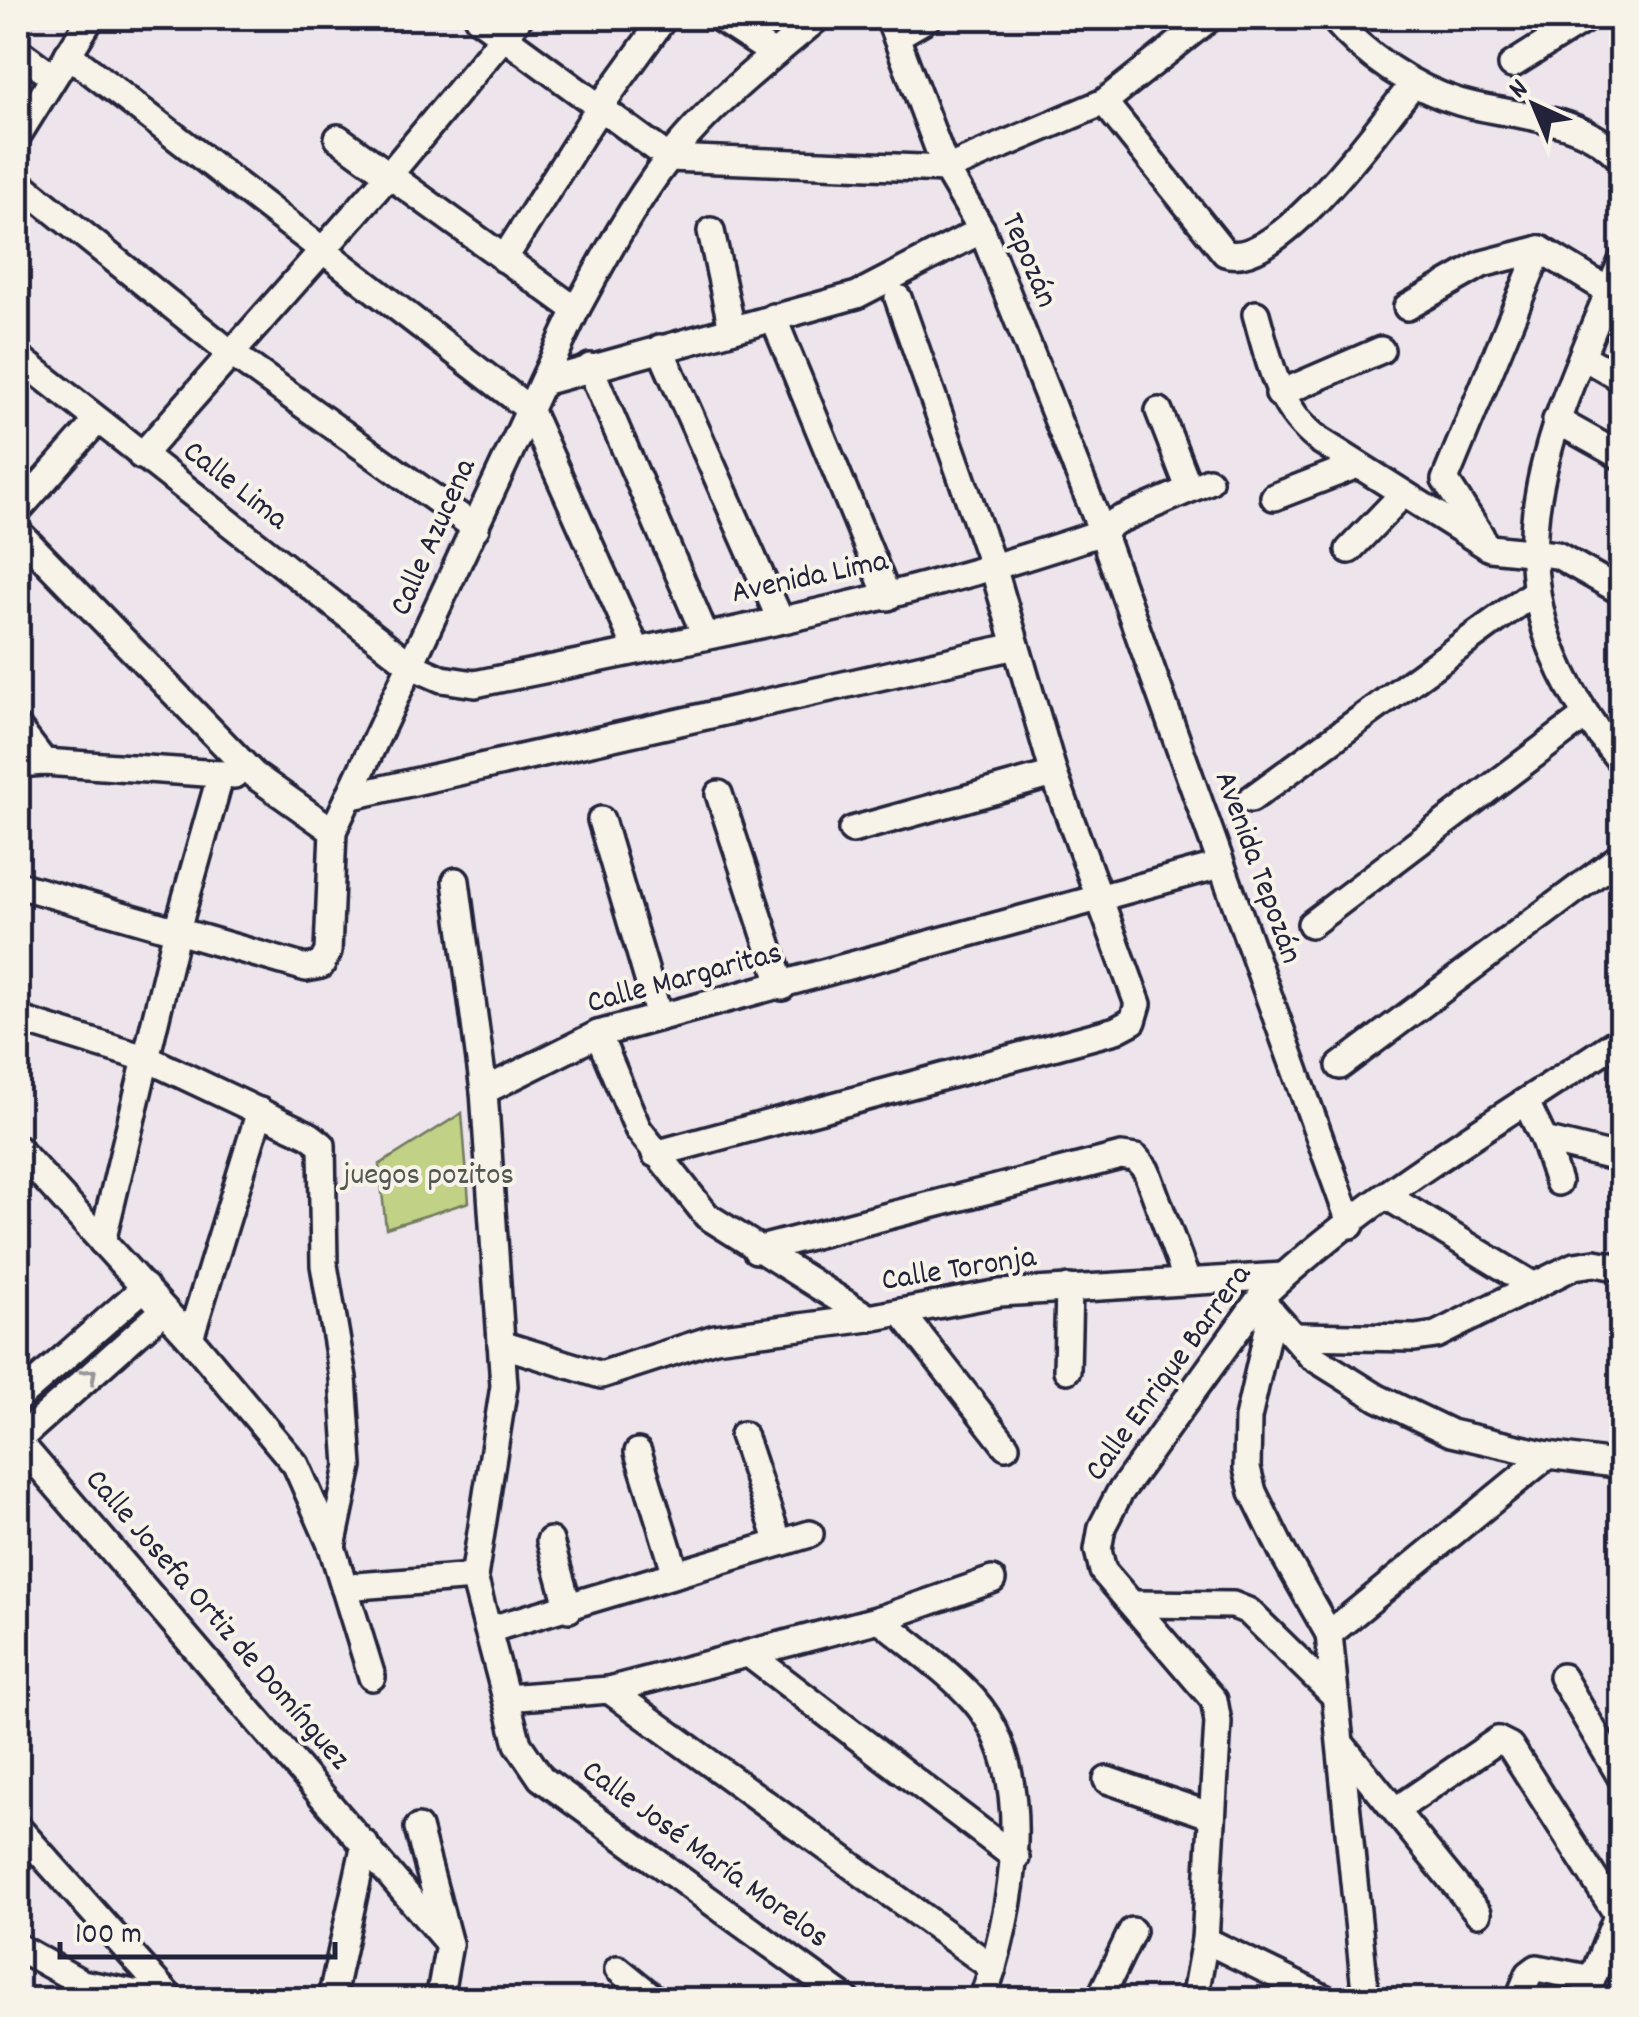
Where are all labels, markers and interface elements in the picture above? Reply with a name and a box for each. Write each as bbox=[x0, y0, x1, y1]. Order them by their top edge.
north arrow bbox=[1484, 55, 1584, 155]
text: N bbox=[1501, 71, 1539, 110]
street label: Tepozán bbox=[987, 207, 1067, 315]
street label: Calle Lima bbox=[171, 431, 298, 544]
street label: Calle Azucena bbox=[380, 451, 491, 624]
street label: Avenida Lima bbox=[728, 540, 893, 618]
street label: Avenida Tepozán bbox=[1200, 765, 1312, 971]
street label: Calle Margaritas bbox=[582, 932, 788, 1028]
park label: juegos pozitos bbox=[339, 1154, 514, 1200]
street label: Calle Toronja bbox=[878, 1236, 1041, 1306]
street label: Calle Enrique Barrera bbox=[1075, 1255, 1265, 1492]
one-way arrow bbox=[78, 1369, 97, 1387]
street label: Calle Josefa Ortiz de Domínguez bbox=[72, 1460, 360, 1782]
street label: Calle José María Morelos bbox=[571, 1750, 837, 1962]
scale bar bbox=[60, 1897, 335, 1959]
text: 100 m bbox=[75, 1915, 142, 1958]

